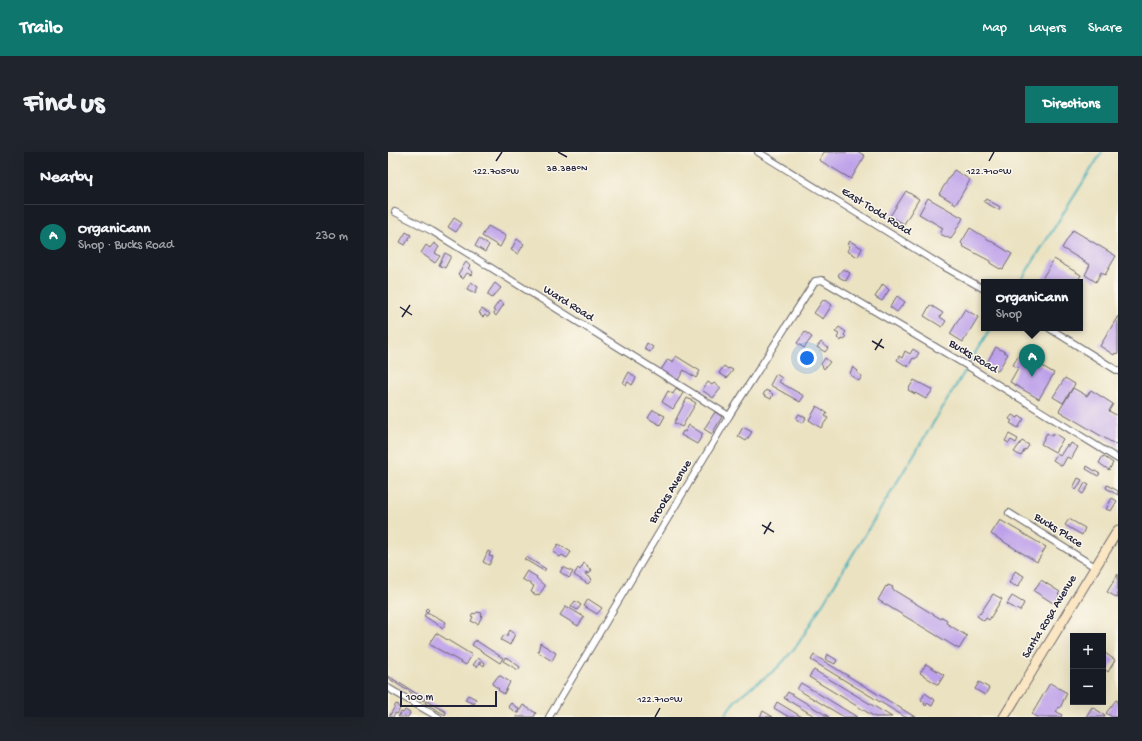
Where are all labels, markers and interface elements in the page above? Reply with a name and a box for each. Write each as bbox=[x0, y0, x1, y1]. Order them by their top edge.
text: Trailo bbox=[20, 17, 63, 40]
text: Map bbox=[983, 20, 1007, 37]
text: Layers bbox=[1029, 20, 1066, 37]
text: Share bbox=[1088, 20, 1122, 37]
button: Directions bbox=[1025, 86, 1118, 123]
text: Find us bbox=[24, 88, 104, 121]
text: 38.388°N bbox=[546, 163, 588, 175]
text: 122.705°W bbox=[472, 166, 520, 178]
text: 122.710°W bbox=[966, 166, 1012, 178]
text: Nearby bbox=[40, 168, 93, 188]
street label: East Todd Road bbox=[838, 185, 915, 240]
text: OrganiCann bbox=[78, 220, 150, 238]
text: A bbox=[49, 229, 57, 244]
text: 230 m bbox=[315, 229, 348, 244]
text: Shop · Bucks Road bbox=[78, 238, 174, 253]
popup bbox=[981, 279, 1083, 331]
street label: Ward Road bbox=[540, 283, 597, 326]
text: OrganiCann bbox=[996, 289, 1068, 307]
text: Shop bbox=[996, 307, 1022, 322]
street label: Bucks Road bbox=[945, 336, 1001, 378]
pin: A bbox=[1019, 344, 1045, 377]
your location bbox=[797, 348, 817, 368]
street label: Brooks Avenue bbox=[646, 457, 696, 527]
street label: Bucks Place bbox=[1030, 510, 1086, 552]
street label: Santa Rosa Avenue bbox=[1020, 572, 1081, 661]
map controls bbox=[1070, 633, 1106, 705]
button: + bbox=[1070, 633, 1106, 669]
button: − bbox=[1070, 669, 1106, 705]
scale bar bbox=[400, 689, 497, 708]
text: 100 m bbox=[406, 692, 433, 704]
text: 122.710°W bbox=[637, 694, 683, 706]

